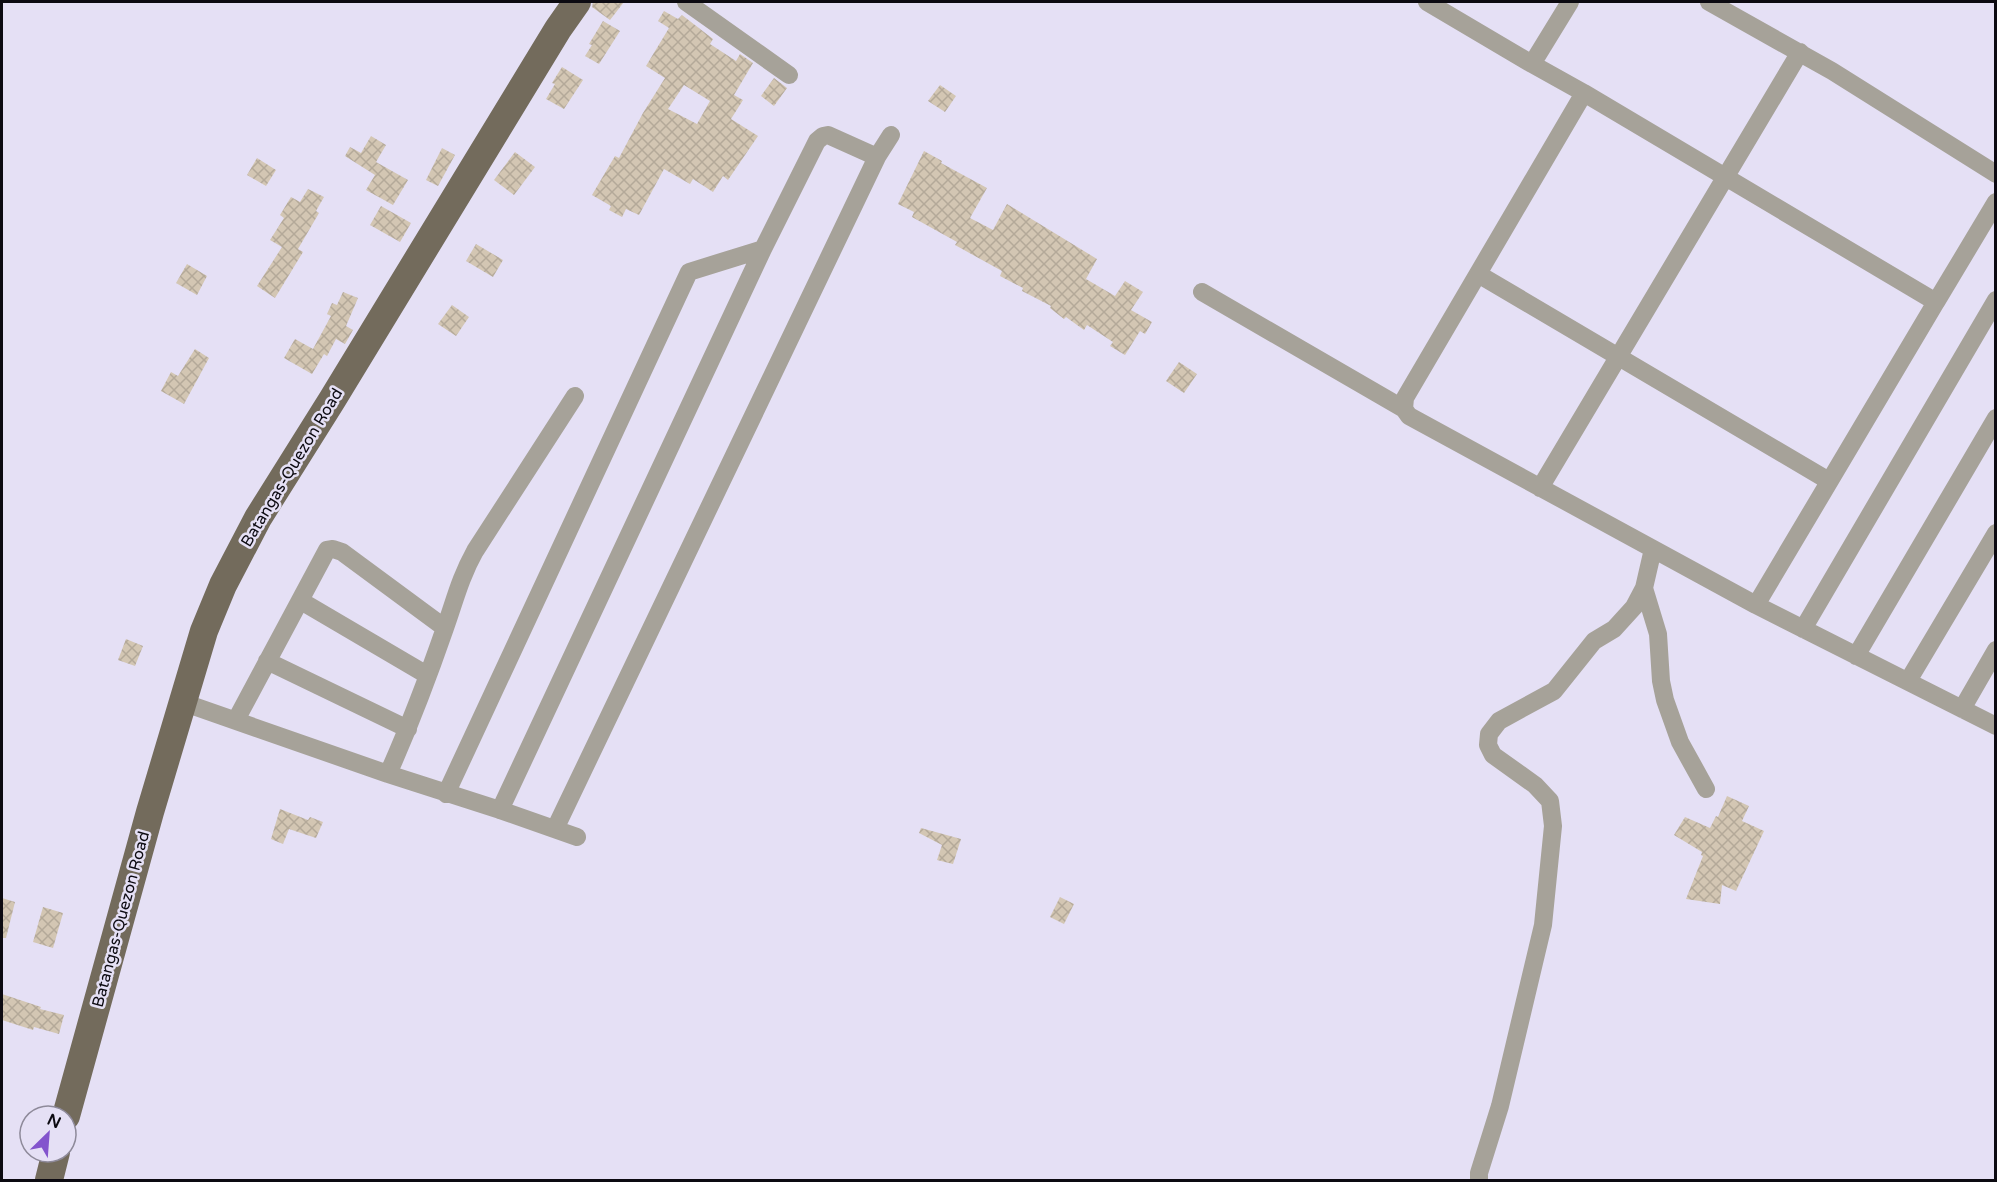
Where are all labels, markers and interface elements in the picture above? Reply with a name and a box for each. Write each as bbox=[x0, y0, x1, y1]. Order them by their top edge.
street label: Batangas-Quezon Road bbox=[237, 385, 347, 550]
street label: Batangas-Quezon Road bbox=[88, 829, 154, 1010]
north arrow bbox=[18, 1104, 78, 1164]
text: N bbox=[44, 1110, 64, 1133]

